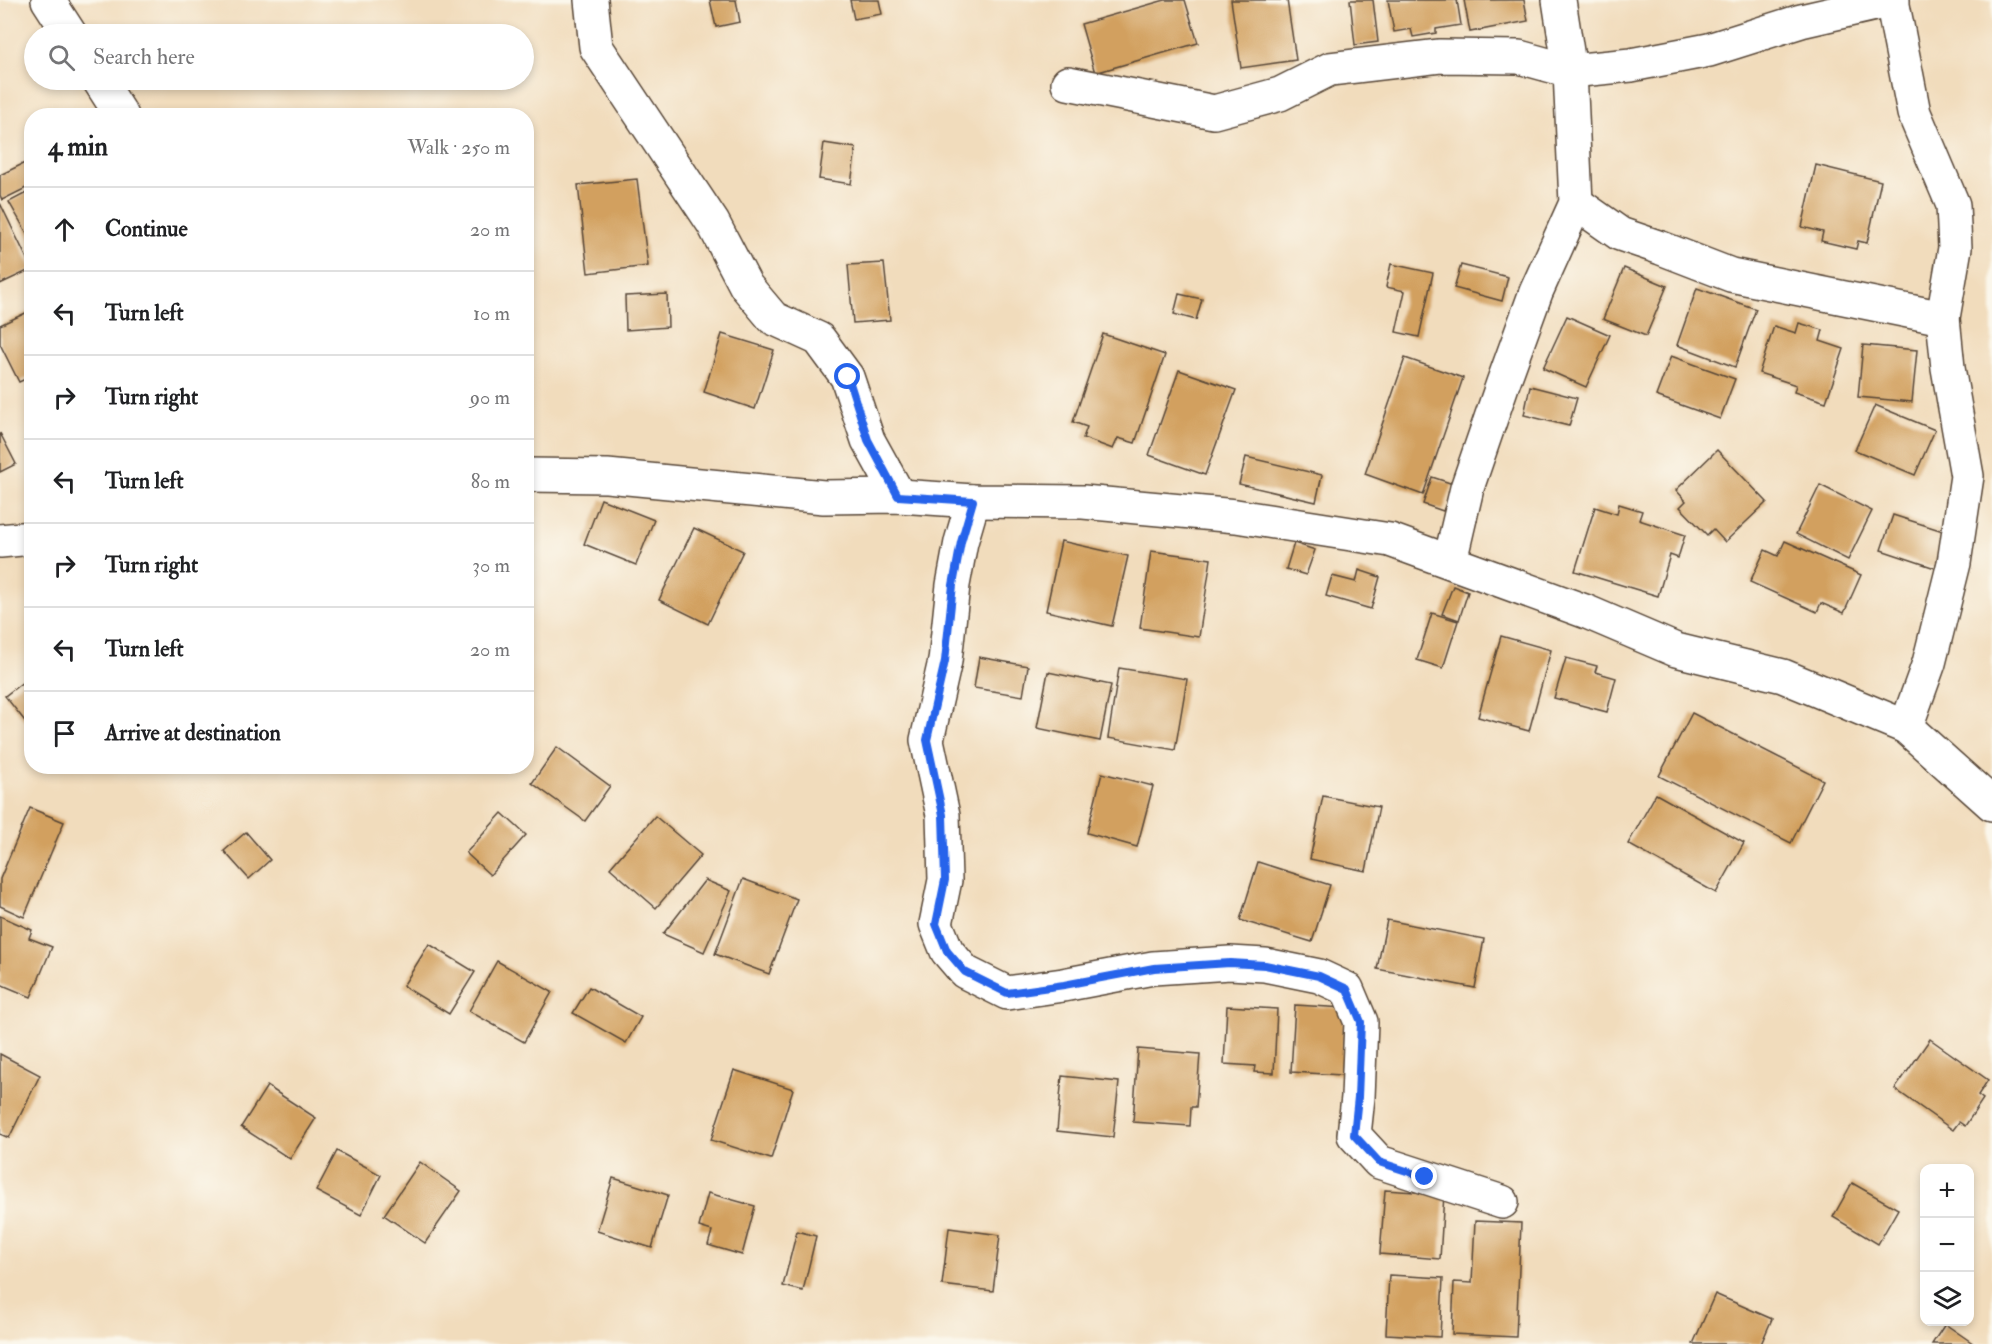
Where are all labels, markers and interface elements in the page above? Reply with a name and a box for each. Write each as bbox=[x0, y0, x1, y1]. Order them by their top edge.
search box bbox=[24, 24, 534, 90]
icon: search bbox=[45, 41, 78, 74]
text: Search here bbox=[93, 43, 195, 71]
text: 4 min bbox=[48, 131, 108, 163]
text: Walk · 250 m bbox=[407, 135, 510, 160]
icon: ahead bbox=[48, 213, 81, 246]
text: Continue bbox=[105, 215, 188, 243]
text: 20 m bbox=[470, 217, 510, 242]
icon: left bbox=[48, 297, 81, 330]
text: Turn left bbox=[105, 299, 184, 327]
text: 10 m bbox=[473, 301, 510, 326]
route start bbox=[834, 363, 860, 389]
icon: right bbox=[48, 381, 81, 414]
text: Turn right bbox=[105, 383, 198, 411]
text: 90 m bbox=[470, 385, 510, 410]
icon: left bbox=[48, 465, 81, 498]
text: Turn left bbox=[105, 467, 184, 495]
text: 80 m bbox=[471, 469, 510, 494]
icon: right bbox=[48, 549, 81, 582]
text: Turn right bbox=[105, 551, 198, 579]
text: 30 m bbox=[472, 553, 510, 578]
icon: left bbox=[48, 633, 81, 666]
text: Turn left bbox=[105, 635, 184, 663]
text: 20 m bbox=[470, 637, 510, 662]
icon: arrive bbox=[48, 717, 81, 750]
text: Arrive at destination bbox=[105, 719, 281, 747]
route end bbox=[1411, 1163, 1437, 1189]
map controls bbox=[1920, 1164, 1974, 1326]
button: + bbox=[1920, 1164, 1974, 1218]
button: − bbox=[1920, 1218, 1974, 1272]
button: layers bbox=[1920, 1272, 1974, 1326]

